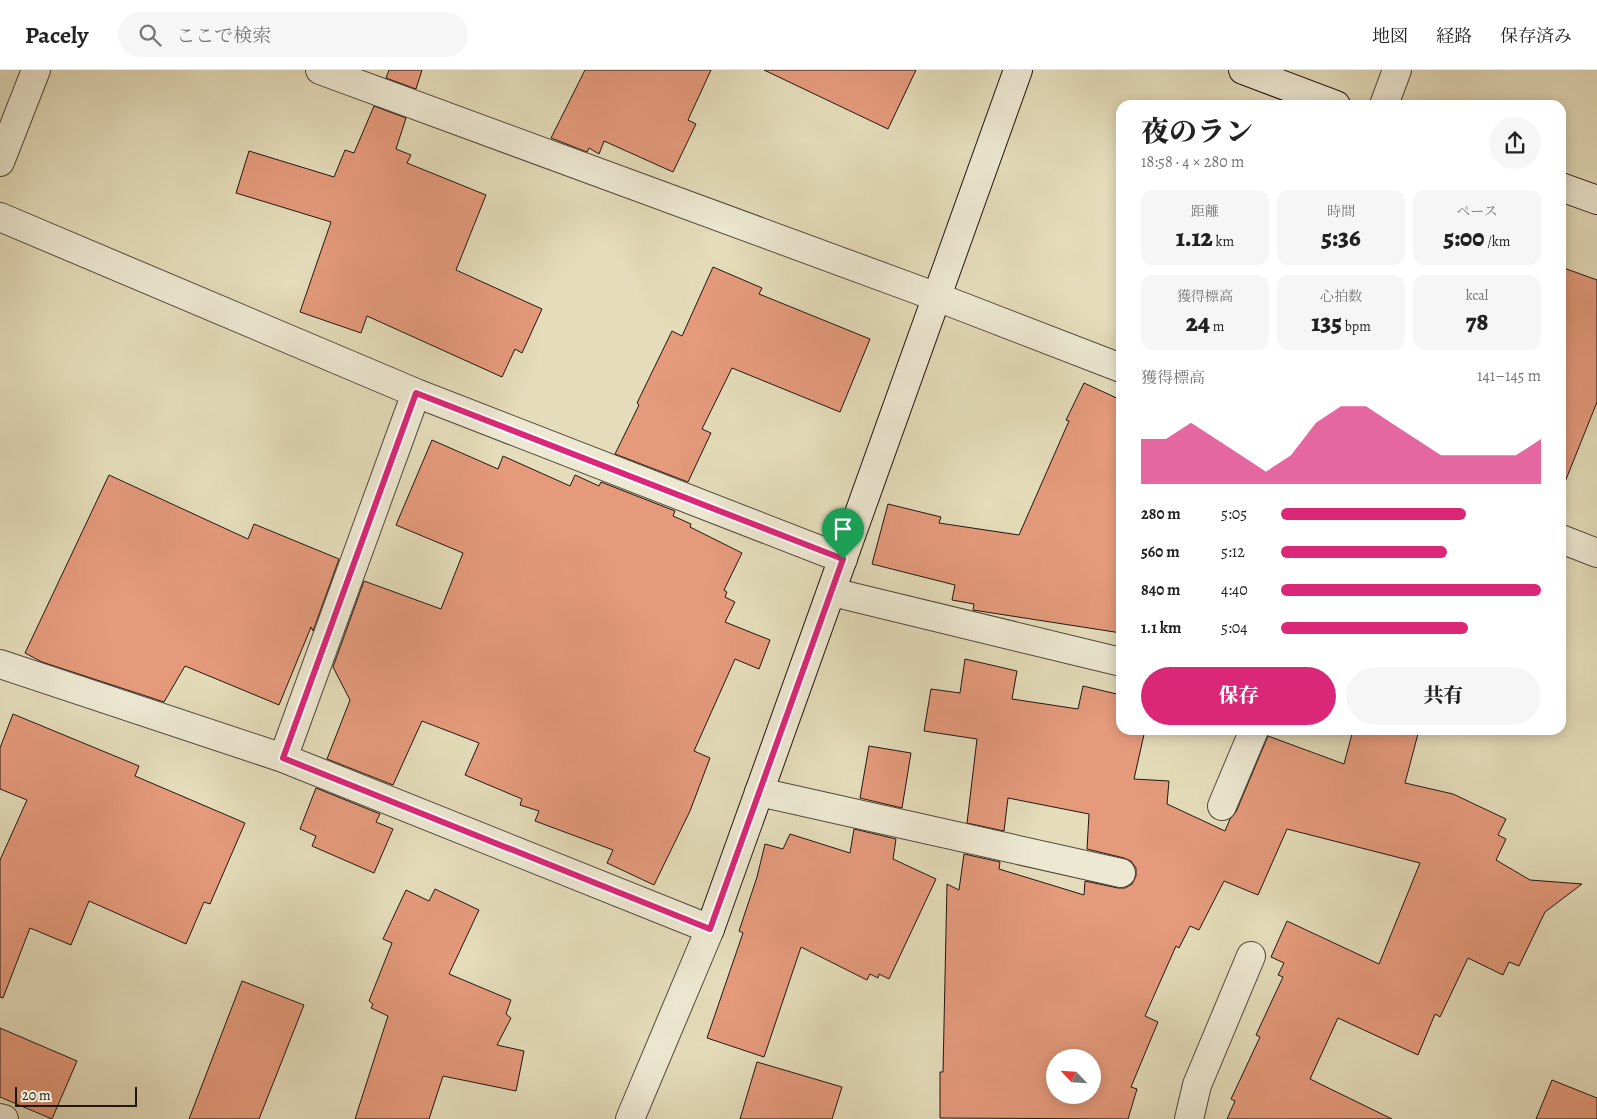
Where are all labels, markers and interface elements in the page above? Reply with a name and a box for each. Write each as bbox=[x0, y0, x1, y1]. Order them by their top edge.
search box bbox=[118, 12, 468, 57]
text: Pacely bbox=[25, 19, 88, 51]
icon: search bbox=[136, 21, 164, 49]
text: ここで検索 bbox=[176, 23, 271, 49]
text: 地図 bbox=[1372, 24, 1408, 48]
text: 経路 bbox=[1436, 24, 1472, 48]
text: 保存済み bbox=[1500, 24, 1572, 48]
text: 夜のラン bbox=[1141, 113, 1253, 151]
button: share bbox=[1489, 117, 1541, 169]
text: 18:58 · 4 × 280 m bbox=[1141, 151, 1244, 173]
text: 距離 bbox=[1191, 202, 1219, 221]
text: 時間 bbox=[1327, 202, 1355, 221]
text: ペース bbox=[1456, 202, 1498, 221]
text: 1.12 bbox=[1176, 221, 1213, 255]
text: 5:36 bbox=[1321, 221, 1361, 255]
text: 5:00 bbox=[1444, 221, 1484, 255]
text: km bbox=[1213, 232, 1234, 251]
text: /km bbox=[1484, 232, 1510, 251]
text: kcal bbox=[1466, 286, 1488, 305]
text: 獲得標高 bbox=[1177, 287, 1233, 306]
text: 心拍数 bbox=[1320, 287, 1362, 306]
text: 78 bbox=[1466, 305, 1488, 339]
text: 24 bbox=[1186, 306, 1210, 340]
text: 135 bbox=[1311, 306, 1342, 340]
text: m bbox=[1210, 317, 1224, 336]
text: bpm bbox=[1342, 317, 1371, 336]
text: 141–145 m bbox=[1477, 365, 1541, 387]
text: 獲得標高 bbox=[1141, 367, 1205, 389]
text: 280 m bbox=[1141, 503, 1181, 525]
text: 5:05 bbox=[1221, 503, 1247, 525]
pin bbox=[822, 508, 864, 559]
icon: arrive bbox=[829, 515, 857, 543]
text: 560 m bbox=[1141, 541, 1180, 563]
text: 5:12 bbox=[1221, 541, 1245, 563]
text: 840 m bbox=[1141, 579, 1180, 601]
text: 4:40 bbox=[1221, 579, 1248, 601]
text: 1.1 km bbox=[1141, 617, 1181, 639]
text: 5:04 bbox=[1221, 617, 1247, 639]
button: 保存 bbox=[1141, 667, 1336, 725]
button: 共有 bbox=[1346, 667, 1541, 725]
north arrow bbox=[1046, 1049, 1101, 1104]
map controls bbox=[1046, 1049, 1101, 1104]
scale bar bbox=[15, 1084, 138, 1107]
text: 20 m bbox=[22, 1086, 51, 1105]

